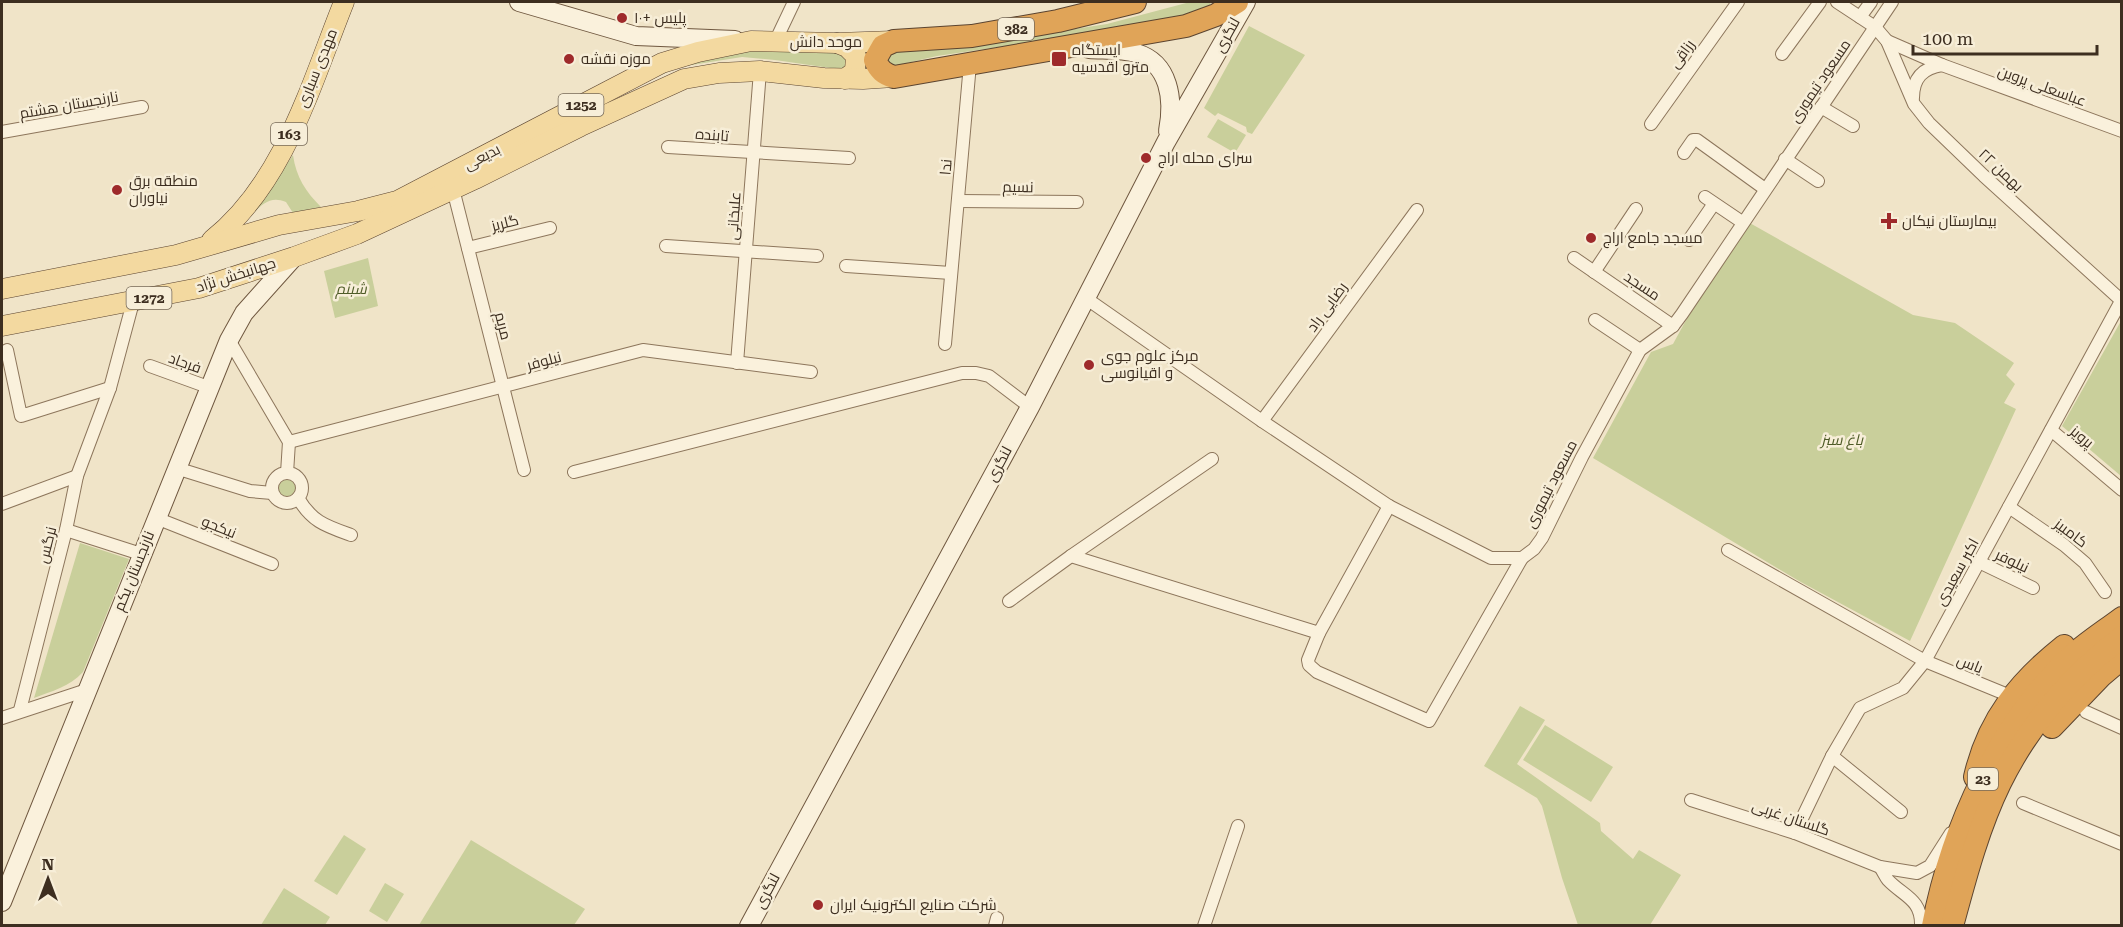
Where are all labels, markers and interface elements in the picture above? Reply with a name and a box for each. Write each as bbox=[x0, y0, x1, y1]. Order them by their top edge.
place label: پلیس +۱۰ bbox=[634, 9, 686, 28]
marker: پلیس +۱۰ bbox=[615, 11, 629, 25]
street label: لنگری bbox=[1210, 14, 1245, 56]
road number: 382 bbox=[998, 18, 1034, 40]
scale bar bbox=[1913, 18, 2098, 56]
street label: مهدی سباری bbox=[293, 26, 342, 110]
text: 100 m bbox=[1922, 28, 1973, 49]
street label: موحد دانش bbox=[790, 33, 862, 52]
street label: رزاقی bbox=[1666, 36, 1699, 73]
street label: مسعود تیموری bbox=[1786, 36, 1855, 127]
place label: ایستگاه مترو اقدسیه bbox=[1072, 41, 1149, 76]
place label: موزه نقشه bbox=[581, 50, 651, 68]
marker: ایستگاه مترو اقدسیه bbox=[1050, 50, 1068, 68]
marker: موزه نقشه bbox=[562, 52, 576, 66]
street label: عباسعلی پروین bbox=[1995, 62, 2089, 111]
street label: نارنجستان هشتم bbox=[18, 87, 120, 124]
road number: 1252 bbox=[558, 94, 604, 116]
road number: 163 bbox=[271, 123, 307, 145]
street label: تابنده bbox=[695, 125, 729, 145]
street label: بدیعی bbox=[461, 140, 504, 175]
street label: ۲۲ بهمن bbox=[1974, 145, 2027, 196]
place label: سرای محله اراج bbox=[1158, 149, 1252, 169]
marker: سرای محله اراج bbox=[1139, 151, 1153, 165]
street label: ندا bbox=[936, 158, 956, 176]
place label: منطقه برق نیاوران bbox=[129, 172, 198, 208]
street label: نسیم bbox=[1002, 178, 1034, 197]
marker: منطقه برق نیاوران bbox=[110, 183, 124, 197]
street label: علیخانی bbox=[723, 191, 746, 241]
street label: گلریز bbox=[488, 211, 521, 235]
marker: بیمارستان نیکان bbox=[1880, 212, 1898, 230]
place label: بیمارستان نیکان bbox=[1902, 212, 1997, 231]
place label: مسجد جامع اراج bbox=[1603, 229, 1703, 249]
marker: مسجد جامع اراج bbox=[1584, 231, 1598, 245]
street label: جهانبخش نژاد bbox=[194, 254, 278, 297]
street label: مسجد bbox=[1621, 267, 1663, 305]
street label: رضایی راد bbox=[1303, 279, 1352, 336]
park label: شبنم bbox=[334, 280, 367, 299]
road number: 1272 bbox=[126, 287, 172, 309]
street label: مریم bbox=[490, 310, 515, 342]
place label: مرکز علوم جوی و اقیانوسی bbox=[1101, 347, 1199, 383]
street label: نیلوفر bbox=[524, 348, 563, 375]
street label: فرجاد bbox=[166, 349, 204, 377]
marker: مرکز علوم جوی و اقیانوسی bbox=[1082, 358, 1096, 372]
street label: پرویز bbox=[2065, 421, 2097, 453]
park label: باغ سبز bbox=[1819, 431, 1864, 450]
street label: مسعود تیموری bbox=[1521, 437, 1582, 531]
street label: لنگری bbox=[982, 443, 1017, 485]
street label: نیکجو bbox=[199, 512, 239, 542]
street label: کامبیز bbox=[2050, 514, 2091, 551]
street label: نرگس bbox=[34, 525, 61, 566]
street label: نارنجستان یکم bbox=[110, 528, 159, 614]
street label: اکبر سعیدی bbox=[1931, 535, 1984, 609]
street label: نیلوفر bbox=[1991, 545, 2032, 577]
street label: یاس bbox=[1954, 651, 1986, 678]
road number: 23 bbox=[1968, 768, 1998, 790]
street label: گلستان غربی bbox=[1749, 796, 1832, 841]
north arrow bbox=[18, 849, 78, 909]
text: N bbox=[42, 855, 54, 874]
street label: لنگری bbox=[750, 870, 785, 912]
place label: شرکت صنایع الکترونیک ایران bbox=[830, 896, 997, 916]
marker: شرکت صنایع الکترونیک ایران bbox=[811, 898, 825, 912]

